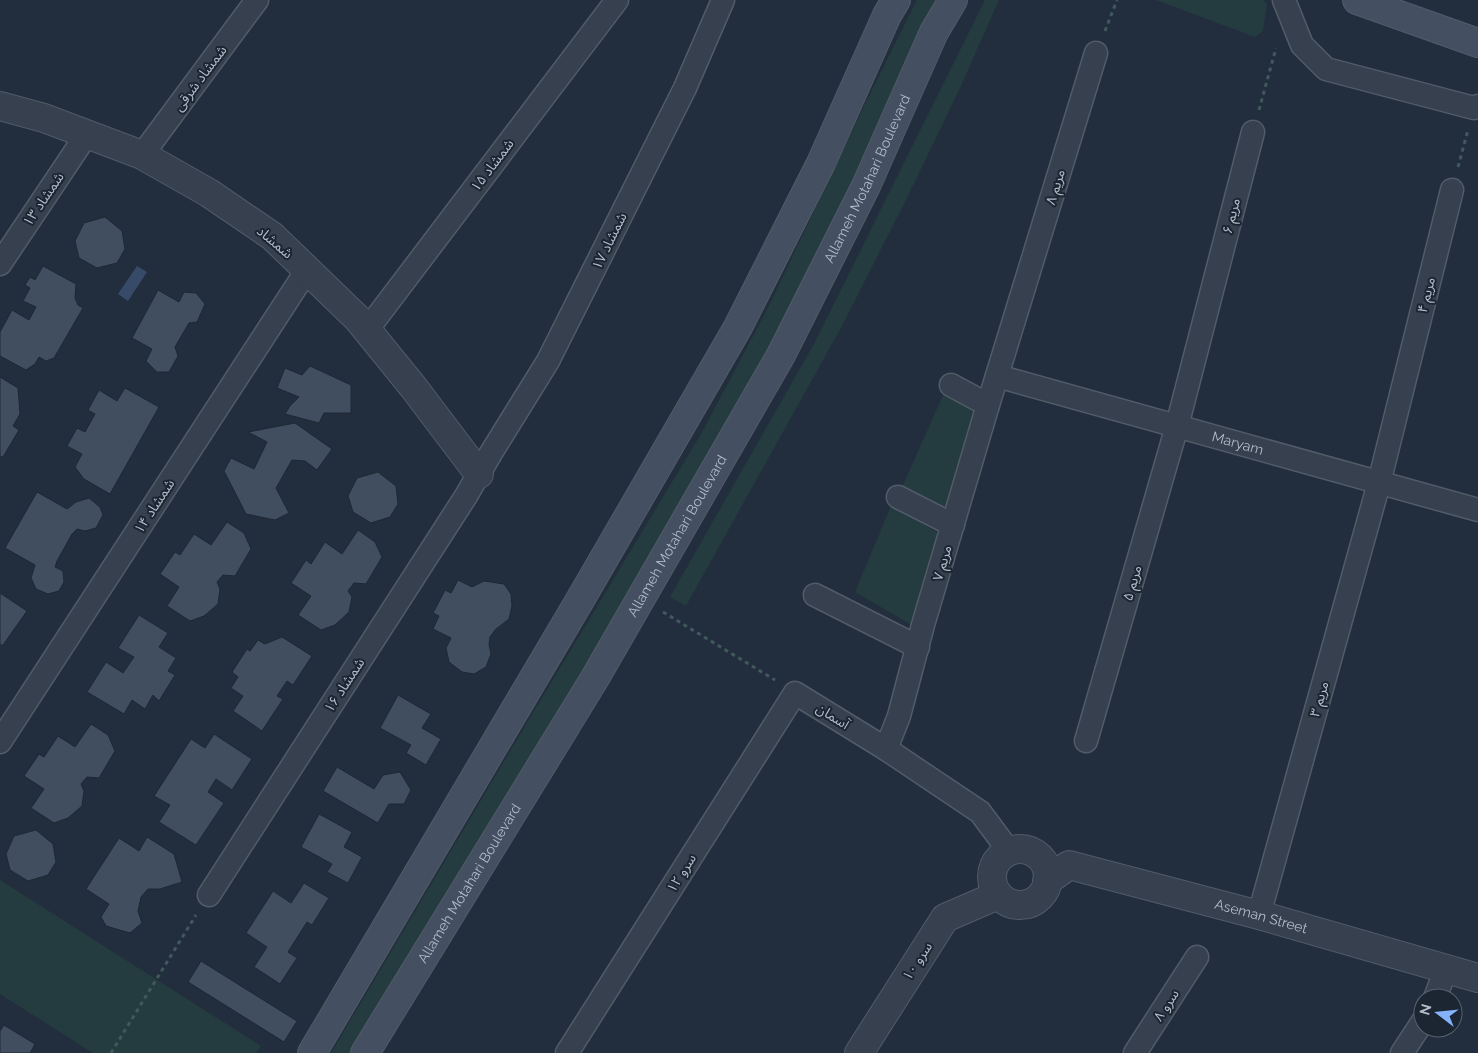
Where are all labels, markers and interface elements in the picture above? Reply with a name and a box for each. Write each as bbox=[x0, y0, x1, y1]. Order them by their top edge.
street label: شمشاد شرقی bbox=[170, 42, 231, 115]
street label: Allameh Motahari Boulevard bbox=[821, 92, 913, 265]
street label: شمشاد ۱۵ bbox=[467, 136, 517, 194]
street label: مریم ۸ bbox=[1042, 167, 1071, 207]
street label: شمشاد ۱۳ bbox=[19, 169, 67, 229]
street label: مریم ۶ bbox=[1219, 197, 1246, 236]
street label: شمشاد ۱۷ bbox=[588, 210, 630, 272]
street label: شمشاد bbox=[254, 222, 296, 262]
street label: مریم ۴ bbox=[1414, 276, 1441, 315]
street label: Maryam bbox=[1210, 428, 1265, 458]
street label: Allameh Motahari Boulevard bbox=[624, 452, 730, 619]
street label: شمشاد ۱۴ bbox=[131, 476, 177, 536]
street label: مریم ۷ bbox=[929, 543, 958, 583]
street label: مریم ۵ bbox=[1119, 563, 1148, 603]
street label: شمشاد ۱۶ bbox=[321, 655, 367, 715]
street label: مریم ۳ bbox=[1306, 679, 1335, 719]
street label: آسمان bbox=[813, 700, 853, 734]
street label: Allameh Motahari Boulevard bbox=[414, 801, 524, 966]
street label: سرو ۱۲ bbox=[663, 851, 700, 896]
street label: Aseman Street bbox=[1213, 896, 1310, 937]
street label: سرو ۱۰ bbox=[899, 939, 936, 984]
street label: سرو ۸ bbox=[1150, 986, 1183, 1024]
north arrow bbox=[1413, 988, 1463, 1038]
text: N bbox=[1416, 1002, 1435, 1017]

